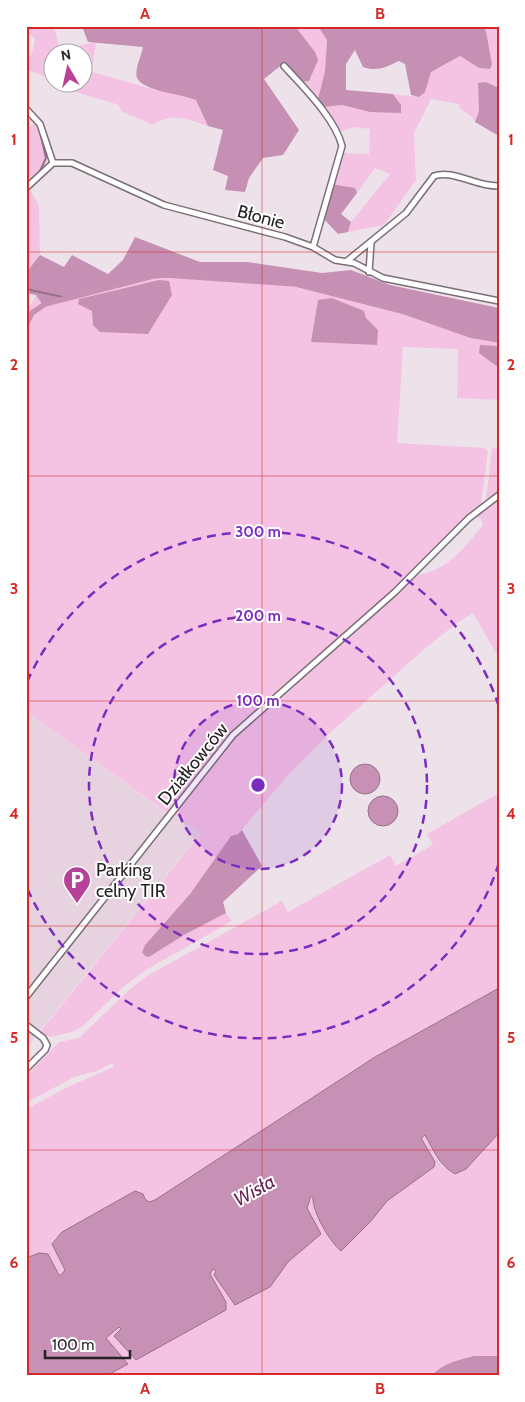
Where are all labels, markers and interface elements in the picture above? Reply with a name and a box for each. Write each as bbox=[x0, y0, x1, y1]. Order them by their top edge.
text: A bbox=[140, 4, 150, 23]
text: B bbox=[375, 4, 385, 23]
north arrow bbox=[42, 42, 92, 92]
text: N bbox=[60, 45, 72, 65]
text: 1 bbox=[11, 130, 17, 149]
text: 1 bbox=[508, 130, 514, 149]
street label: Błonie bbox=[235, 200, 287, 234]
text: 2 bbox=[10, 355, 18, 374]
text: 2 bbox=[507, 355, 515, 374]
text: 300 m bbox=[235, 523, 281, 541]
text: 3 bbox=[10, 579, 18, 598]
text: 3 bbox=[507, 579, 515, 598]
text: 200 m bbox=[235, 607, 281, 625]
text: 100 m bbox=[236, 692, 280, 710]
street label: Działkowców bbox=[153, 718, 233, 810]
centre of rings bbox=[249, 776, 267, 794]
text: 4 bbox=[9, 804, 19, 823]
text: 4 bbox=[506, 804, 516, 823]
place label: Parking celny TIR bbox=[96, 859, 166, 902]
parking icon: Parking celny TIR bbox=[62, 865, 92, 904]
text: 5 bbox=[10, 1028, 18, 1047]
text: 5 bbox=[507, 1028, 515, 1047]
water label: Wisła bbox=[230, 1170, 279, 1211]
text: 6 bbox=[10, 1253, 19, 1272]
text: 6 bbox=[507, 1253, 516, 1272]
scale bar bbox=[45, 1327, 130, 1359]
text: 100 m bbox=[52, 1336, 94, 1354]
text: A bbox=[140, 1379, 150, 1398]
text: B bbox=[375, 1379, 385, 1398]

